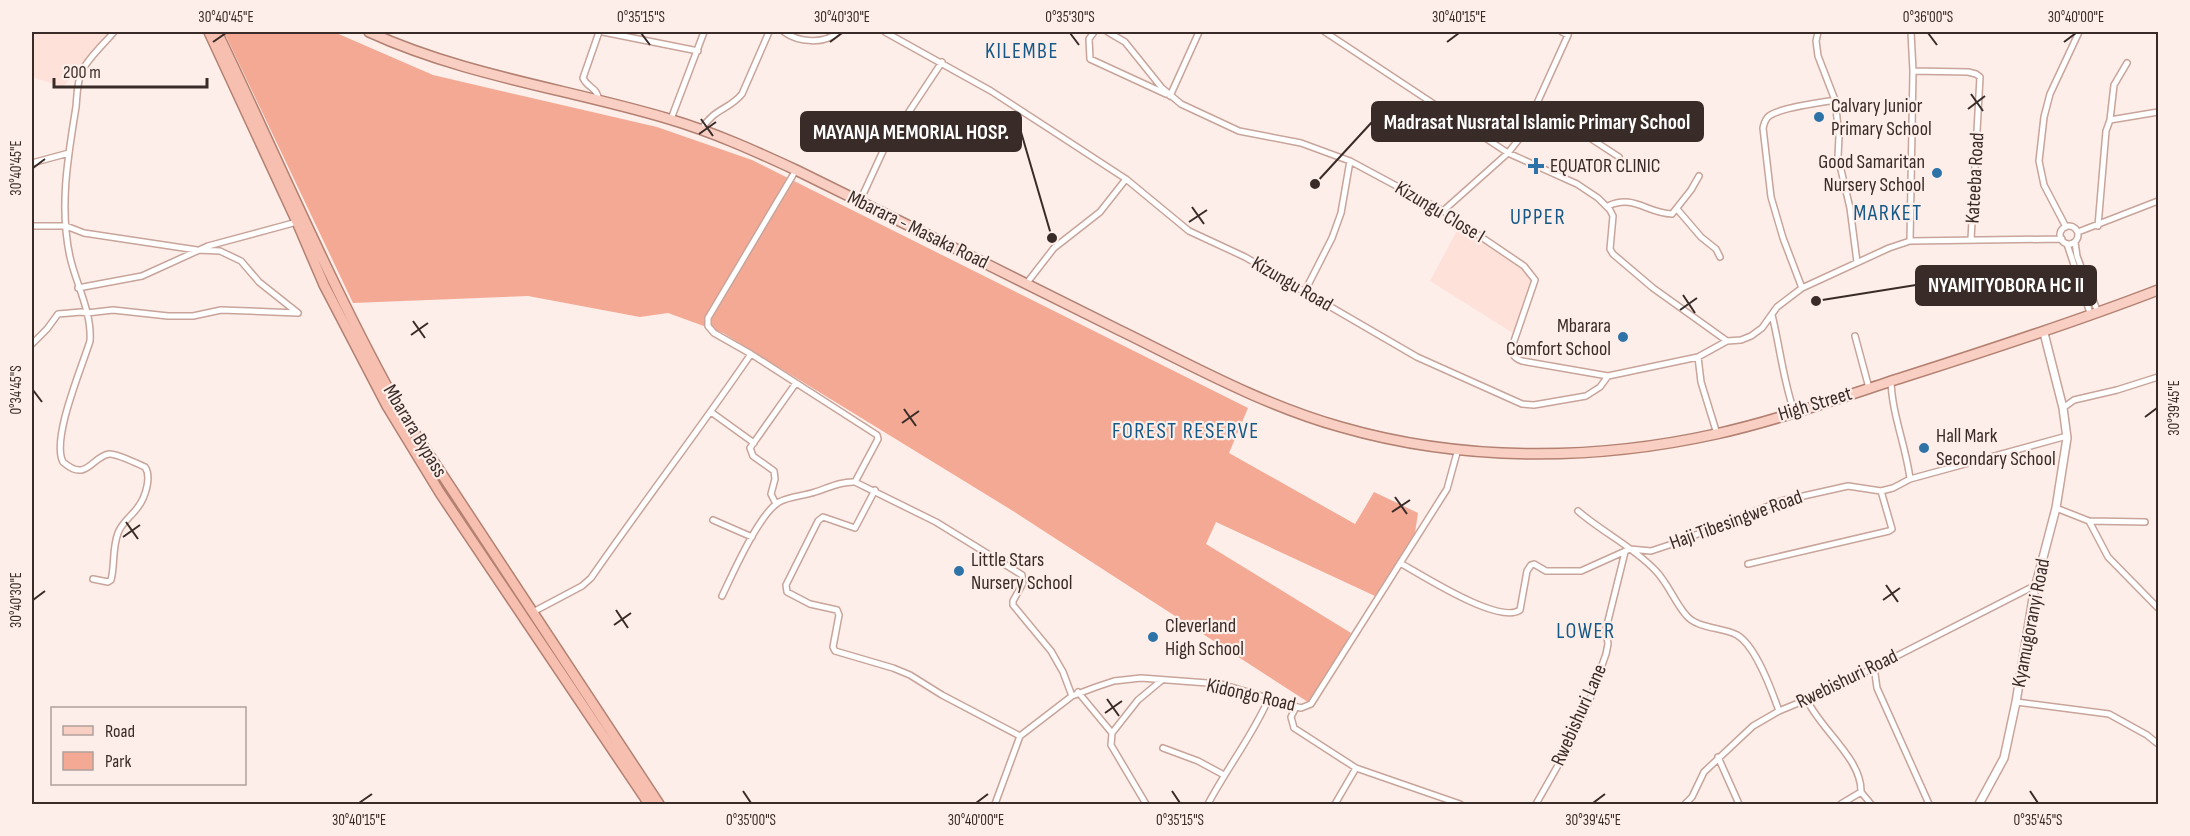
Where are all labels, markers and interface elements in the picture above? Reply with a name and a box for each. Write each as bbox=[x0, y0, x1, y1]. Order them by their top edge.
text: 30°40'45"E bbox=[198, 8, 254, 27]
text: 0°35'15"S bbox=[617, 8, 665, 27]
text: 30°40'30"E bbox=[814, 8, 870, 27]
text: 0°35'30"S bbox=[1045, 8, 1095, 27]
text: 30°40'15"E bbox=[1432, 8, 1486, 27]
text: 0°36'00"S bbox=[1903, 8, 1953, 27]
text: 30°40'00"E bbox=[2048, 8, 2104, 27]
district label: KILEMBE bbox=[985, 38, 1059, 65]
scale bar bbox=[54, 51, 207, 89]
text: 200 m bbox=[63, 62, 101, 83]
place label: Calvary Junior Primary School bbox=[1831, 94, 1932, 141]
callout: Madrasat Nusratal Islamic Primary School bbox=[1372, 102, 1703, 141]
text: Madrasat Nusratal Islamic Primary School bbox=[1384, 110, 1690, 135]
marker: Calvary Junior Primary School bbox=[1812, 110, 1826, 124]
callout: MAYANJA MEMORIAL HOSP. bbox=[801, 112, 1021, 151]
text: MAYANJA MEMORIAL HOSP. bbox=[813, 120, 1009, 145]
street label: Kateeba Road bbox=[1961, 132, 1989, 224]
text: 30°40'45"E bbox=[7, 140, 26, 196]
place label: Good Samaritan Nursery School bbox=[1818, 150, 1925, 197]
place label: EQUATOR CLINIC bbox=[1550, 154, 1660, 178]
marker: EQUATOR CLINIC bbox=[1527, 157, 1545, 175]
marker: Good Samaritan Nursery School bbox=[1930, 166, 1944, 180]
street label: Kizungu Close I bbox=[1391, 176, 1489, 248]
street label: Mbarara - Masaka Road bbox=[844, 185, 992, 275]
district label: MARKET bbox=[1853, 200, 1923, 227]
district label: UPPER bbox=[1510, 204, 1566, 231]
street label: Kizungu Road bbox=[1247, 251, 1337, 317]
callout: NYAMITYOBORA HC II bbox=[1916, 266, 2096, 305]
text: NYAMITYOBORA HC II bbox=[1928, 273, 2084, 298]
place label: Mbarara Comfort School bbox=[1506, 314, 1611, 361]
marker: Mbarara Comfort School bbox=[1616, 330, 1630, 344]
text: 0°34'45"S bbox=[7, 365, 26, 415]
street label: Mbarara Bypass bbox=[378, 380, 452, 482]
text: 30°39'45"E bbox=[2165, 380, 2184, 436]
street label: High Street bbox=[1775, 381, 1855, 427]
district label: FOREST RESERVE bbox=[1112, 418, 1260, 445]
place label: Hall Mark Secondary School bbox=[1936, 424, 2056, 471]
marker: Hall Mark Secondary School bbox=[1917, 441, 1931, 455]
street label: Haji Tibesingwe Road bbox=[1666, 485, 1806, 555]
place label: Little Stars Nursery School bbox=[971, 548, 1072, 595]
street label: Kyamugoranyi Road bbox=[2007, 557, 2055, 689]
marker: Little Stars Nursery School bbox=[952, 564, 966, 578]
text: 30°40'30"E bbox=[7, 572, 26, 628]
place label: Cleverland High School bbox=[1165, 614, 1244, 661]
district label: LOWER bbox=[1556, 618, 1616, 645]
marker: Cleverland High School bbox=[1146, 630, 1160, 644]
street label: Rwebishuri Road bbox=[1792, 644, 1902, 714]
street label: Rwebishuri Lane bbox=[1546, 661, 1612, 769]
street label: Kidongo Road bbox=[1204, 673, 1298, 717]
legend bbox=[51, 707, 246, 785]
text: Road bbox=[105, 721, 135, 742]
text: Park bbox=[105, 751, 131, 772]
text: 30°40'15"E bbox=[332, 811, 386, 830]
text: 0°35'00"S bbox=[726, 811, 776, 830]
text: 30°40'00"E bbox=[948, 811, 1004, 830]
text: 0°35'15"S bbox=[1156, 811, 1204, 830]
text: 30°39'45"E bbox=[1565, 811, 1621, 830]
text: 0°35'45"S bbox=[2014, 811, 2062, 830]

